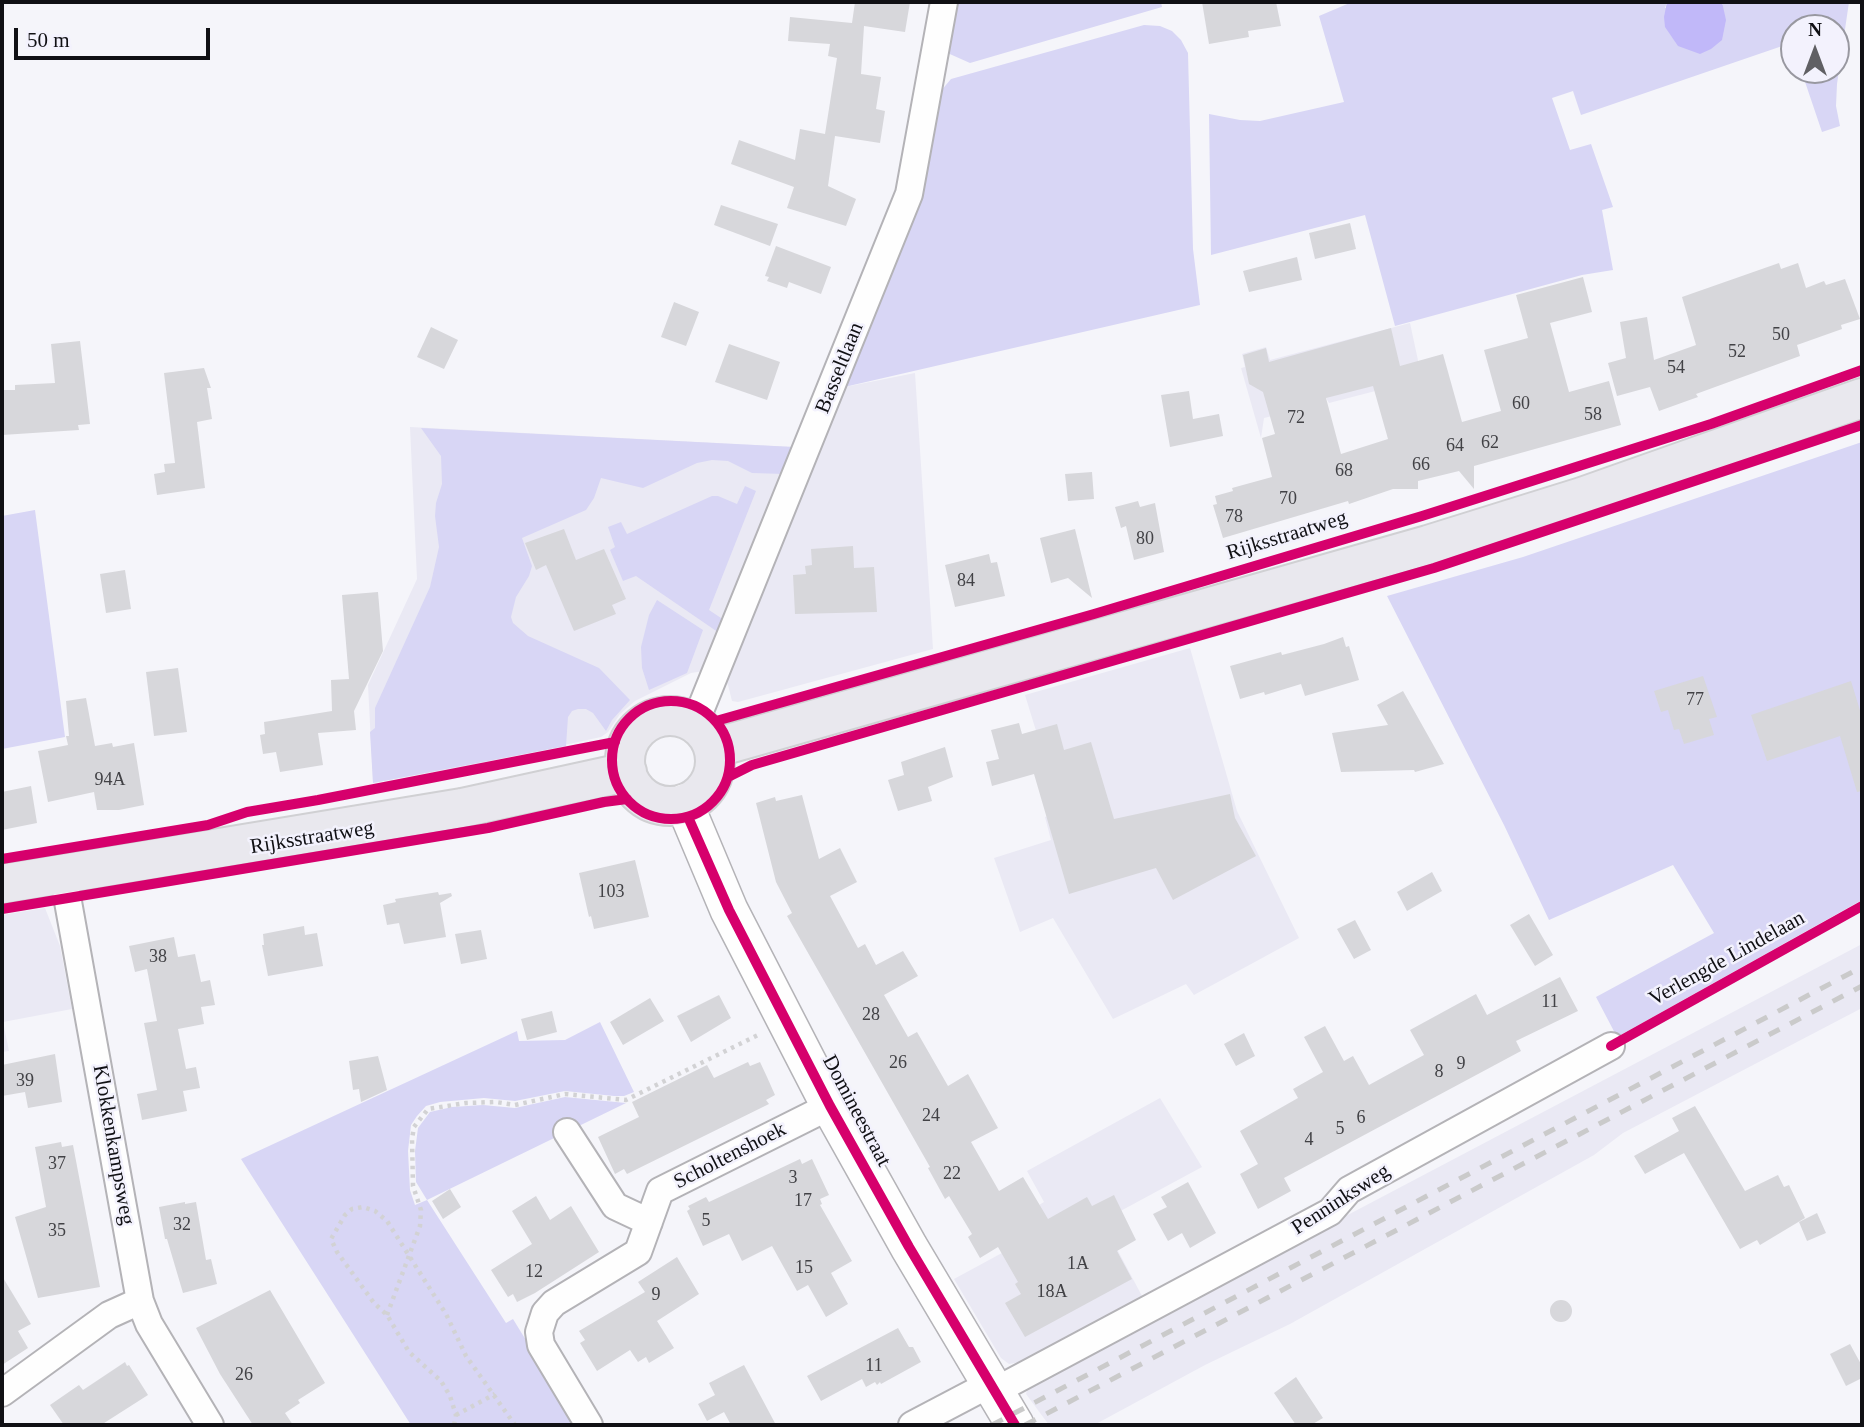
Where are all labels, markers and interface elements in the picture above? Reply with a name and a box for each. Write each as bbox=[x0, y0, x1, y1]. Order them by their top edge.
scale bar bbox=[18, 14, 214, 58]
north arrow bbox=[1780, 14, 1850, 84]
text: N bbox=[1808, 19, 1822, 40]
text: 50 m bbox=[27, 28, 70, 52]
street label: Basseltlaan bbox=[810, 319, 870, 417]
house number: 50 bbox=[1772, 324, 1790, 346]
house number: 52 bbox=[1728, 341, 1746, 363]
house number: 54 bbox=[1667, 357, 1685, 379]
house number: 60 bbox=[1512, 393, 1530, 415]
house number: 58 bbox=[1584, 404, 1602, 426]
house number: 72 bbox=[1287, 407, 1305, 429]
house number: 62 bbox=[1481, 432, 1499, 454]
house number: 64 bbox=[1446, 435, 1464, 457]
house number: 66 bbox=[1412, 454, 1430, 476]
house number: 68 bbox=[1335, 460, 1353, 482]
house number: 70 bbox=[1279, 488, 1297, 510]
street label: Rijksstraatweg bbox=[1224, 506, 1350, 566]
house number: 78 bbox=[1225, 506, 1243, 528]
house number: 80 bbox=[1136, 528, 1154, 550]
house number: 84 bbox=[957, 570, 975, 592]
house number: 77 bbox=[1686, 689, 1704, 711]
house number: 94A bbox=[95, 769, 125, 791]
street label: Rijksstraatweg bbox=[248, 816, 376, 860]
house number: 103 bbox=[598, 881, 624, 903]
street label: Verlengde Lindelaan bbox=[1645, 906, 1809, 1012]
house number: 38 bbox=[149, 946, 167, 968]
house number: 11 bbox=[1541, 991, 1559, 1013]
house number: 28 bbox=[862, 1004, 880, 1026]
street label: Domineestraat bbox=[816, 1051, 896, 1171]
house number: 26 bbox=[889, 1052, 907, 1074]
house number: 9 bbox=[1456, 1053, 1466, 1075]
house number: 8 bbox=[1434, 1061, 1444, 1083]
street label: Klokkenkampsweg bbox=[87, 1063, 139, 1227]
house number: 39 bbox=[16, 1070, 34, 1092]
house number: 24 bbox=[922, 1105, 940, 1127]
house number: 6 bbox=[1356, 1107, 1366, 1129]
street label: Scholtenshoek bbox=[670, 1117, 790, 1195]
house number: 5 bbox=[1336, 1118, 1344, 1140]
house number: 4 bbox=[1304, 1129, 1314, 1151]
house number: 37 bbox=[48, 1153, 66, 1175]
street label: Penninksweg bbox=[1287, 1159, 1395, 1241]
house number: 22 bbox=[943, 1163, 961, 1185]
house number: 3 bbox=[789, 1167, 798, 1189]
house number: 17 bbox=[794, 1190, 812, 1212]
house number: 5 bbox=[702, 1210, 710, 1232]
house number: 32 bbox=[173, 1214, 191, 1236]
house number: 35 bbox=[48, 1220, 66, 1242]
house number: 1A bbox=[1067, 1253, 1089, 1275]
house number: 15 bbox=[795, 1257, 813, 1279]
house number: 12 bbox=[525, 1261, 543, 1283]
house number: 18A bbox=[1037, 1281, 1067, 1303]
house number: 9 bbox=[652, 1284, 660, 1306]
house number: 11 bbox=[865, 1355, 883, 1377]
house number: 26 bbox=[235, 1364, 253, 1386]

